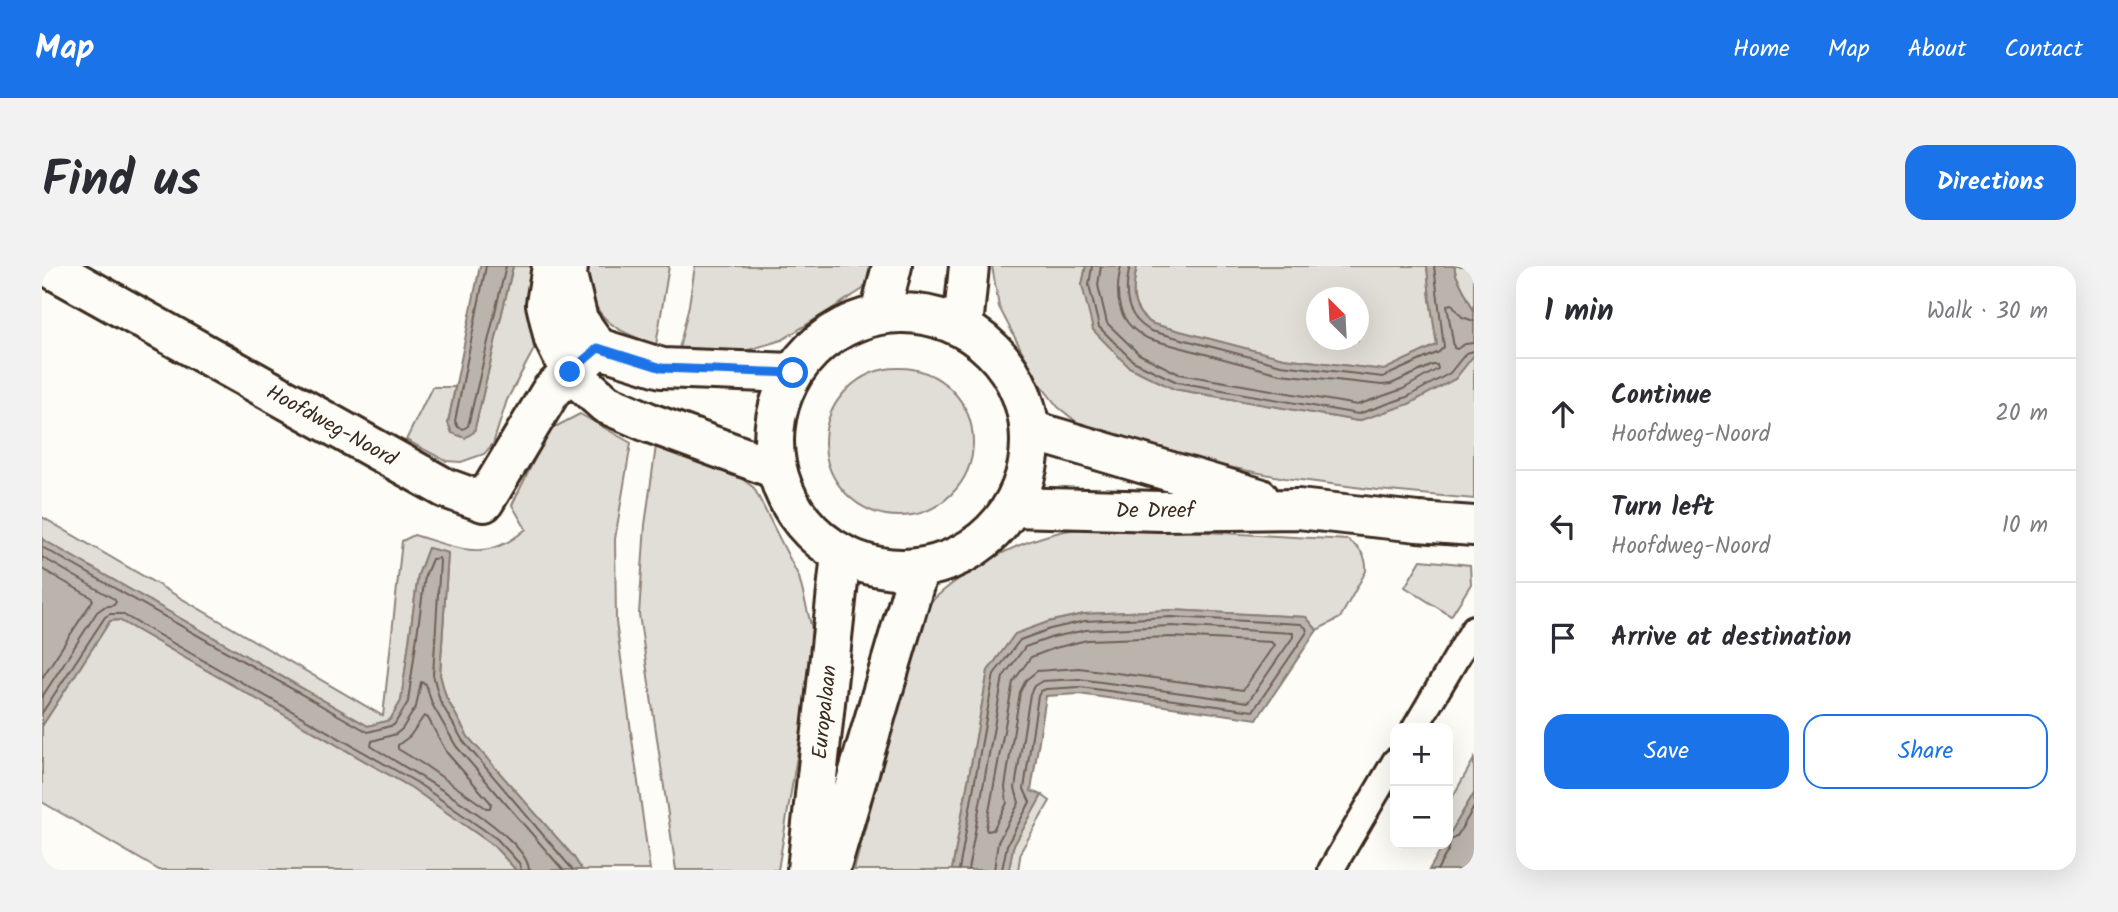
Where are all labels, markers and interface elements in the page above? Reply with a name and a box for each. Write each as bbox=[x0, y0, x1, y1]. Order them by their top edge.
text: Map bbox=[35, 23, 95, 76]
text: Home bbox=[1733, 30, 1790, 69]
text: Map bbox=[1828, 30, 1870, 69]
text: About bbox=[1908, 30, 1966, 69]
text: Contact bbox=[2004, 30, 2083, 69]
text: Find us bbox=[42, 143, 200, 221]
button: Directions bbox=[1905, 145, 2076, 220]
north arrow bbox=[1306, 287, 1369, 350]
text: 1 min bbox=[1544, 288, 1614, 336]
text: Walk · 30 m bbox=[1927, 294, 2048, 330]
route end bbox=[554, 356, 585, 387]
route start bbox=[777, 357, 808, 388]
text: Continue bbox=[1611, 375, 1712, 417]
street label: Hoofdweg-Noord bbox=[260, 377, 403, 476]
icon: ahead bbox=[1544, 395, 1582, 433]
text: 20 m bbox=[1996, 396, 2048, 432]
text: Hoofdweg-Noord bbox=[1611, 417, 1770, 453]
text: Turn left bbox=[1611, 487, 1714, 529]
street label: De Dreef bbox=[1116, 495, 1196, 528]
icon: left bbox=[1544, 507, 1582, 545]
text: 10 m bbox=[2002, 508, 2048, 544]
text: Hoofdweg-Noord bbox=[1611, 529, 1770, 565]
text: Arrive at destination bbox=[1611, 617, 1851, 659]
icon: arrive bbox=[1544, 619, 1582, 657]
street label: Europalaan bbox=[804, 663, 847, 761]
button: Save bbox=[1544, 714, 1789, 789]
button: Share bbox=[1803, 714, 2048, 789]
map controls bbox=[1390, 723, 1453, 849]
button: + bbox=[1390, 723, 1453, 786]
button: − bbox=[1390, 786, 1453, 849]

